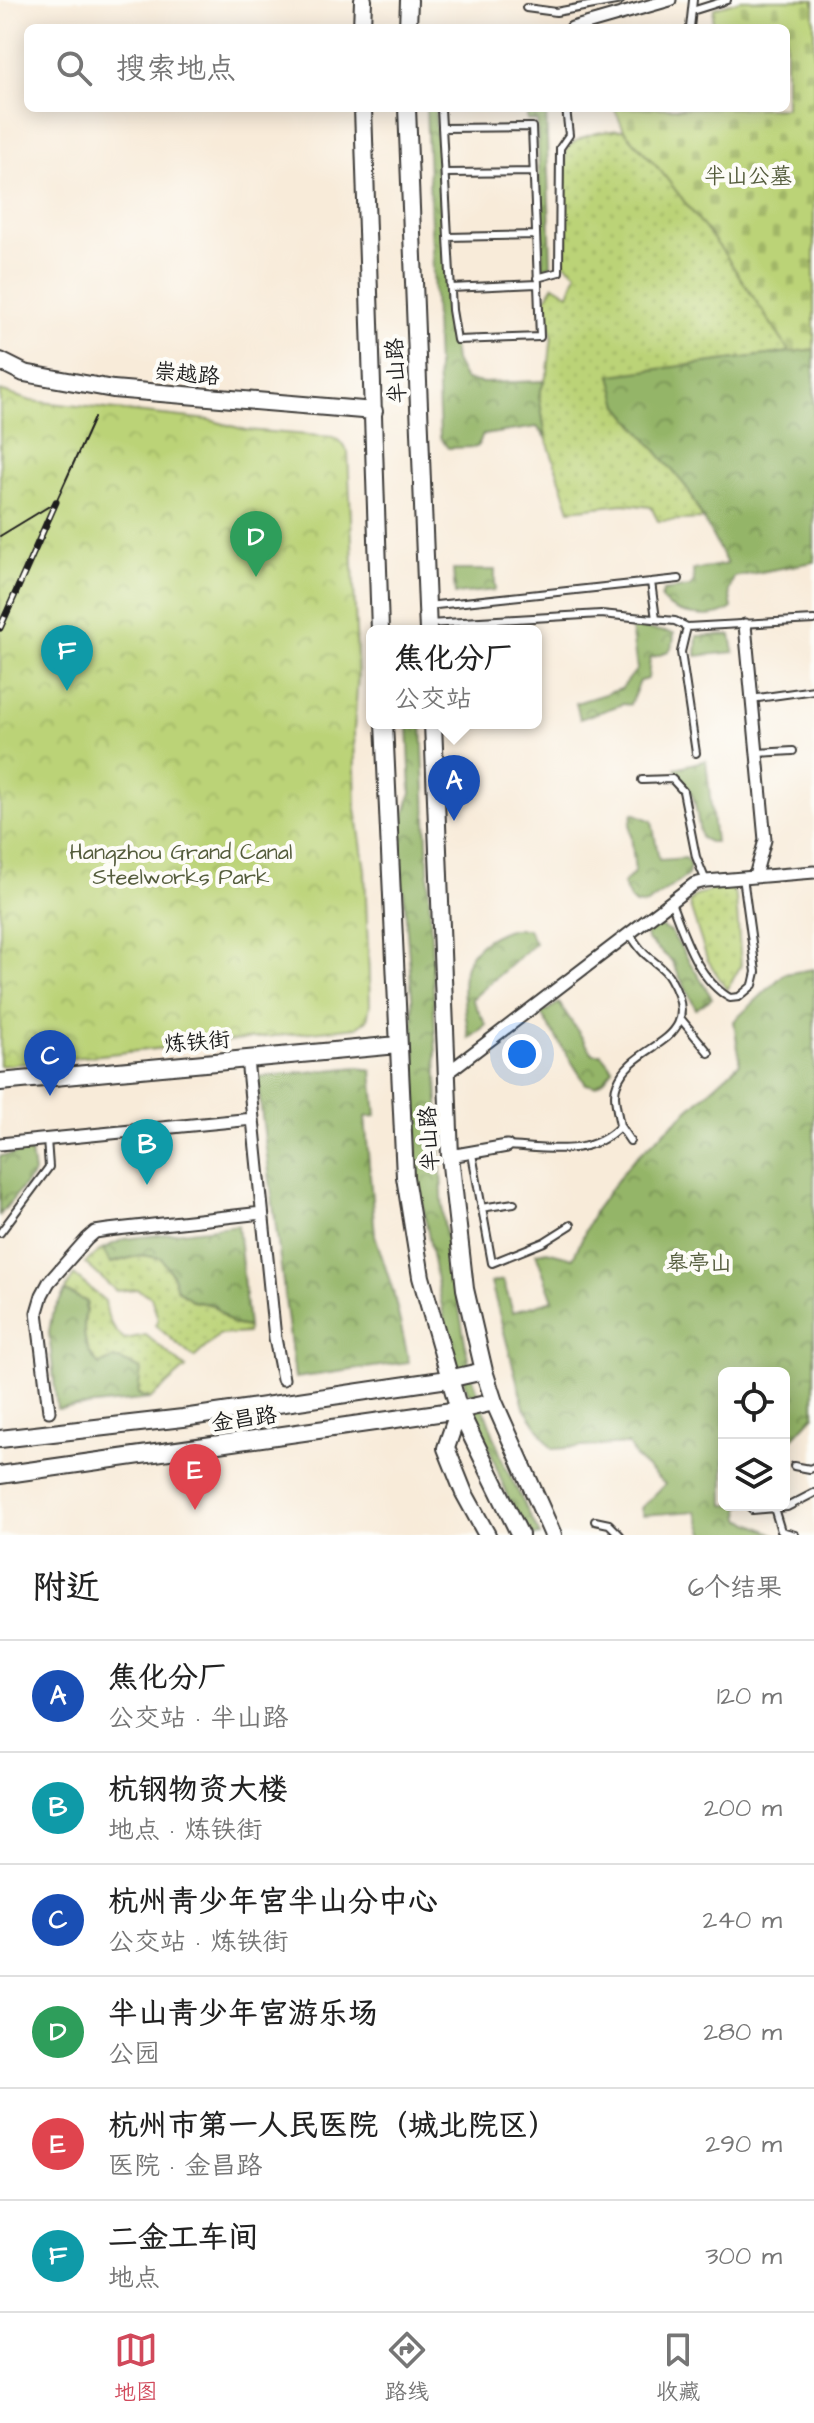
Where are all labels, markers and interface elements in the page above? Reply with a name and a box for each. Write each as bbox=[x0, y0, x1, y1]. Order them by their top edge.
search box bbox=[24, 24, 790, 112]
icon: search bbox=[52, 46, 96, 90]
text: 搜索地点 bbox=[116, 48, 236, 90]
park label: 半山公墓 bbox=[704, 161, 792, 192]
street label: 半山路 bbox=[379, 337, 414, 405]
street label: 崇越路 bbox=[153, 356, 221, 393]
pin: D bbox=[230, 511, 282, 577]
pin: F bbox=[41, 625, 93, 691]
popup bbox=[366, 625, 542, 729]
text: 焦化分厂 bbox=[394, 638, 514, 680]
text: 公交站 bbox=[394, 681, 472, 717]
pin: A bbox=[428, 755, 480, 821]
park label: Hangzhou Grand Canal Steelworks Park bbox=[69, 837, 293, 893]
street label: 炼铁街 bbox=[163, 1024, 231, 1061]
pin: C bbox=[24, 1030, 76, 1096]
your location bbox=[502, 1034, 542, 1074]
street label: 半山路 bbox=[412, 1105, 447, 1173]
pin: B bbox=[121, 1119, 173, 1185]
park label: 皋亭山 bbox=[666, 1248, 732, 1279]
map controls bbox=[718, 1367, 790, 1511]
button: locate bbox=[718, 1367, 790, 1439]
street label: 金昌路 bbox=[209, 1400, 279, 1439]
button: layers bbox=[718, 1439, 790, 1511]
pin: E bbox=[169, 1444, 221, 1510]
text: 附近 bbox=[32, 1564, 100, 1612]
text: 6个结果 bbox=[688, 1570, 782, 1606]
text: 焦化分厂 bbox=[108, 1657, 228, 1699]
text: A bbox=[50, 1678, 66, 1714]
text: 120 m bbox=[717, 1678, 782, 1714]
text: 公交站 · 半山路 bbox=[108, 1700, 288, 1736]
text: 杭钢物资大楼 bbox=[108, 1769, 288, 1811]
text: B bbox=[49, 1790, 67, 1826]
text: 200 m bbox=[704, 1790, 782, 1826]
text: 地点 · 炼铁街 bbox=[108, 1812, 262, 1848]
text: 杭州青少年宫半山分中心 bbox=[108, 1881, 438, 1923]
text: C bbox=[49, 1902, 67, 1938]
text: 240 m bbox=[702, 1902, 782, 1938]
text: 公交站 · 炼铁街 bbox=[108, 1924, 288, 1960]
text: 半山青少年宫游乐场 bbox=[108, 1993, 378, 2035]
text: D bbox=[50, 2014, 66, 2050]
text: 280 m bbox=[703, 2014, 782, 2050]
text: 公园 bbox=[108, 2036, 160, 2072]
text: 杭州市第一人民医院（城北院区） bbox=[108, 2105, 558, 2147]
text: E bbox=[50, 2126, 66, 2162]
text: 290 m bbox=[705, 2126, 782, 2162]
text: 医院 · 金昌路 bbox=[108, 2148, 262, 2184]
text: 二金工车间 bbox=[108, 2217, 258, 2259]
text: F bbox=[49, 2238, 67, 2274]
text: 300 m bbox=[705, 2238, 782, 2274]
text: 地点 bbox=[108, 2260, 160, 2296]
tab: 地图 bbox=[114, 2328, 158, 2408]
tab: 路线 bbox=[385, 2328, 429, 2408]
tab: 收藏 bbox=[656, 2328, 700, 2408]

